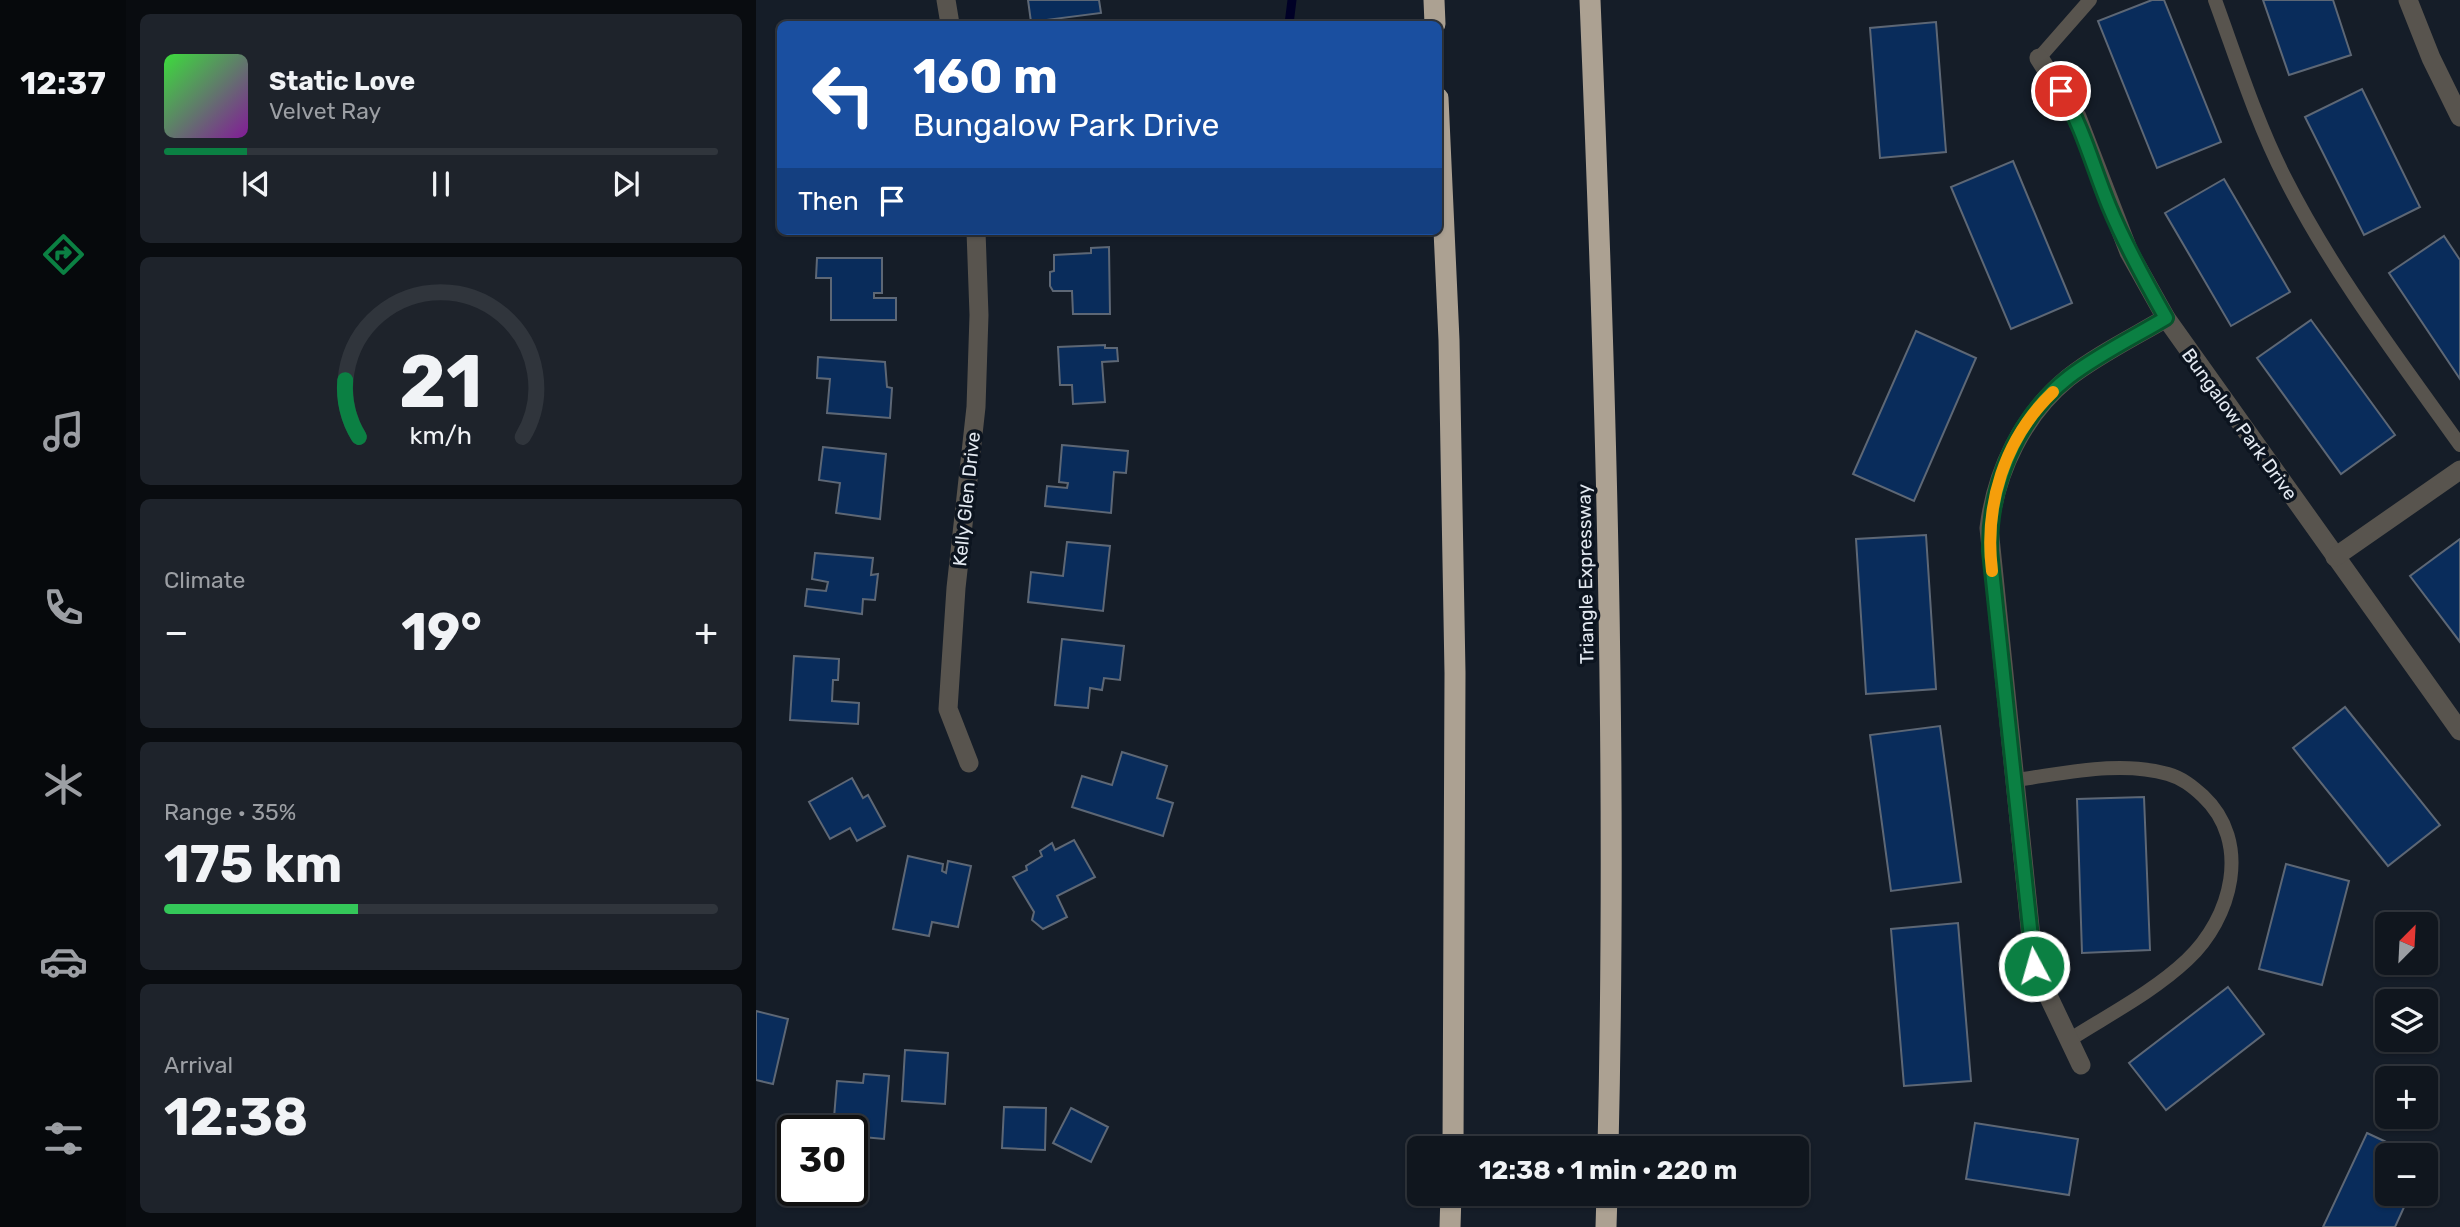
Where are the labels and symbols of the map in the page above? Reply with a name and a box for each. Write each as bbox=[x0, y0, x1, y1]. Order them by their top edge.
pin bbox=[2031, 61, 2091, 121]
street label: Bungalow Park Drive bbox=[2177, 344, 2302, 505]
street label: Kelly Glen Drive bbox=[948, 430, 985, 568]
street label: Triangle Expressway bbox=[1572, 484, 1599, 664]
north arrow bbox=[2375, 912, 2438, 975]
position arrow bbox=[1997, 929, 2071, 1003]
speed limit sign: 30 bbox=[777, 1115, 868, 1206]

